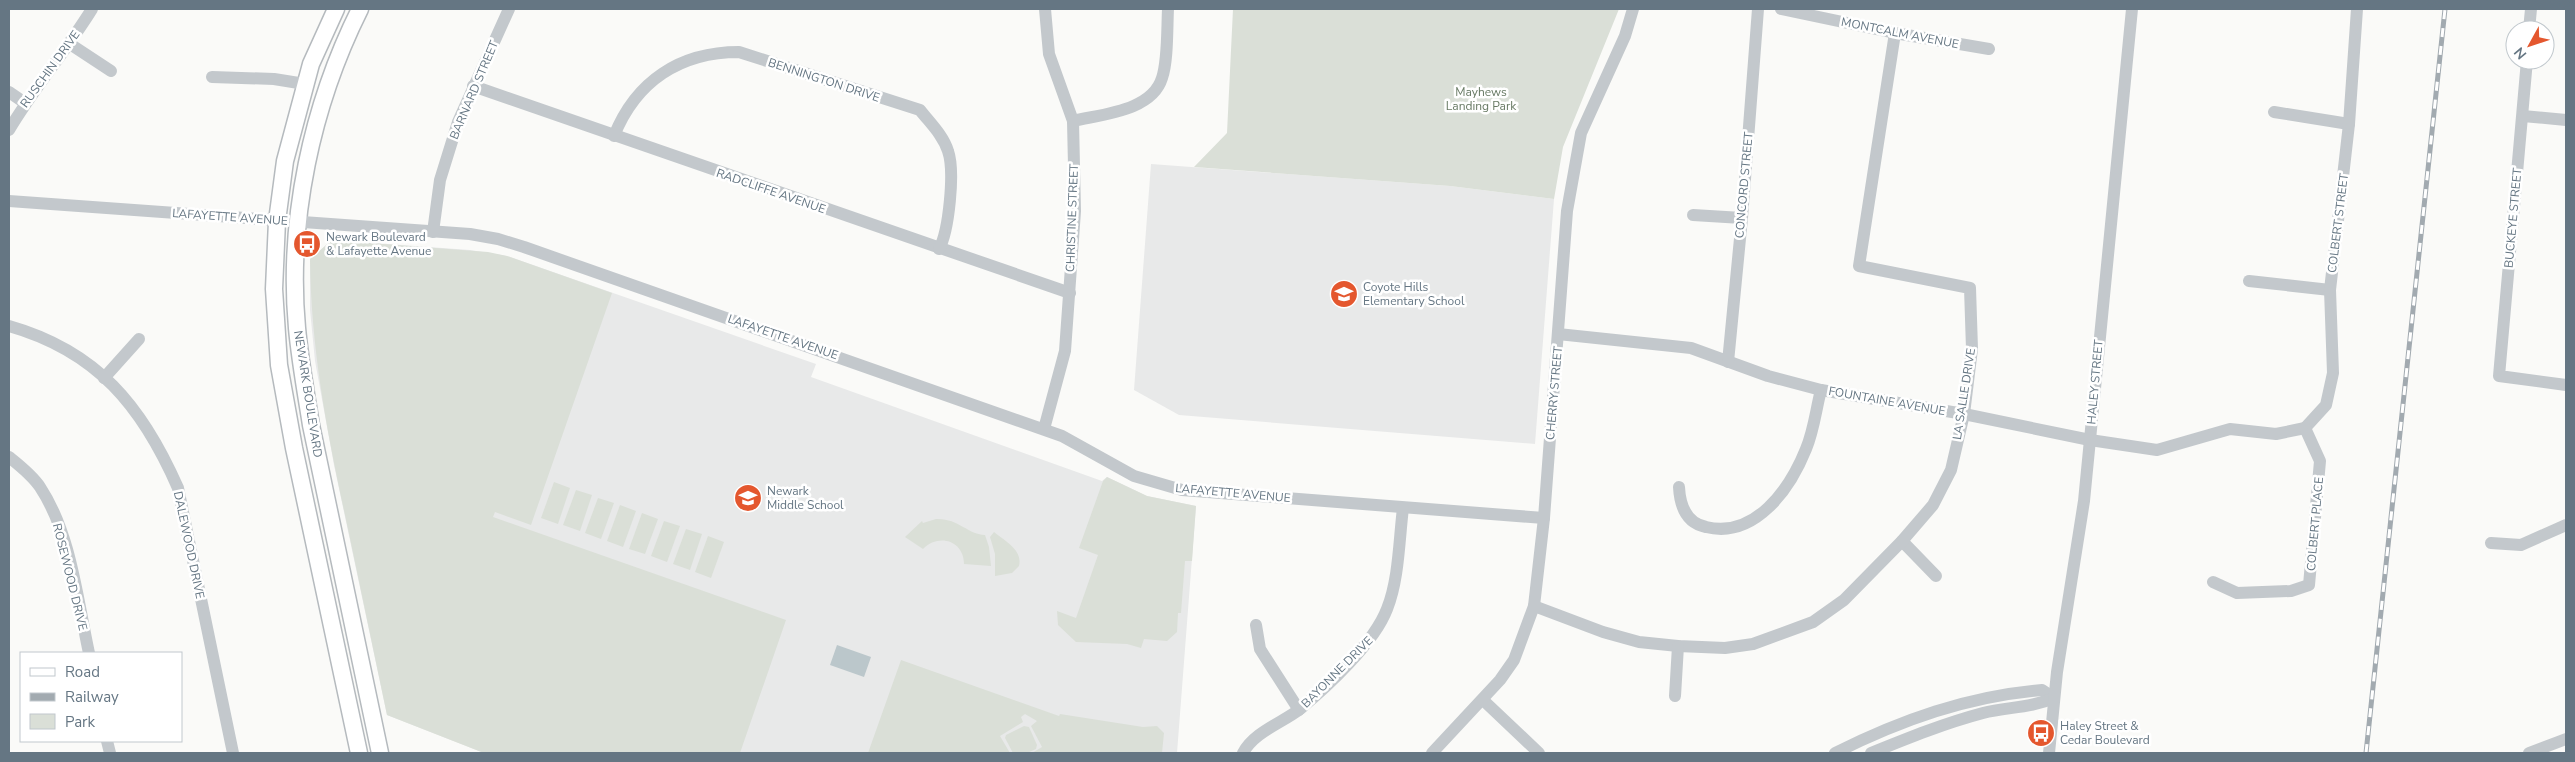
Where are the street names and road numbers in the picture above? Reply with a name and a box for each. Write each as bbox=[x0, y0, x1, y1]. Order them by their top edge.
street label: MONTCALM AVENUE bbox=[1840, 14, 1960, 52]
street label: RUSCHIN DRIVE bbox=[17, 27, 83, 111]
street label: BARNARD STREET bbox=[446, 37, 502, 142]
street label: BENNINGTON DRIVE bbox=[766, 54, 882, 106]
street label: CONCORD STREET bbox=[1731, 131, 1757, 239]
street label: CHRISTINE STREET bbox=[1062, 163, 1082, 272]
street label: RADCLIFFE AVENUE bbox=[714, 165, 828, 217]
street label: BUCKEYE STREET bbox=[2501, 167, 2525, 269]
street label: COLBERT STREET bbox=[2324, 172, 2352, 274]
street label: LAFAYETTE AVENUE bbox=[172, 205, 288, 229]
street label: LAFAYETTE AVENUE bbox=[726, 311, 840, 363]
street label: NEWARK BOULEVARD bbox=[290, 329, 326, 459]
street label: HALEY STREET bbox=[2083, 338, 2107, 425]
street label: CHERRY STREET bbox=[1542, 345, 1566, 440]
street label: LA SALLE DRIVE bbox=[1949, 347, 1979, 441]
street label: FOUNTAINE AVENUE bbox=[1827, 383, 1947, 419]
street label: COLBERT PLACE bbox=[2303, 476, 2327, 572]
street label: LAFAYETTE AVENUE bbox=[1175, 480, 1291, 506]
street label: DALEWOOD DRIVE bbox=[170, 490, 208, 600]
street label: ROSEWOOD DRIVE bbox=[49, 522, 91, 632]
street label: BAYONNE DRIVE bbox=[1298, 633, 1376, 711]

